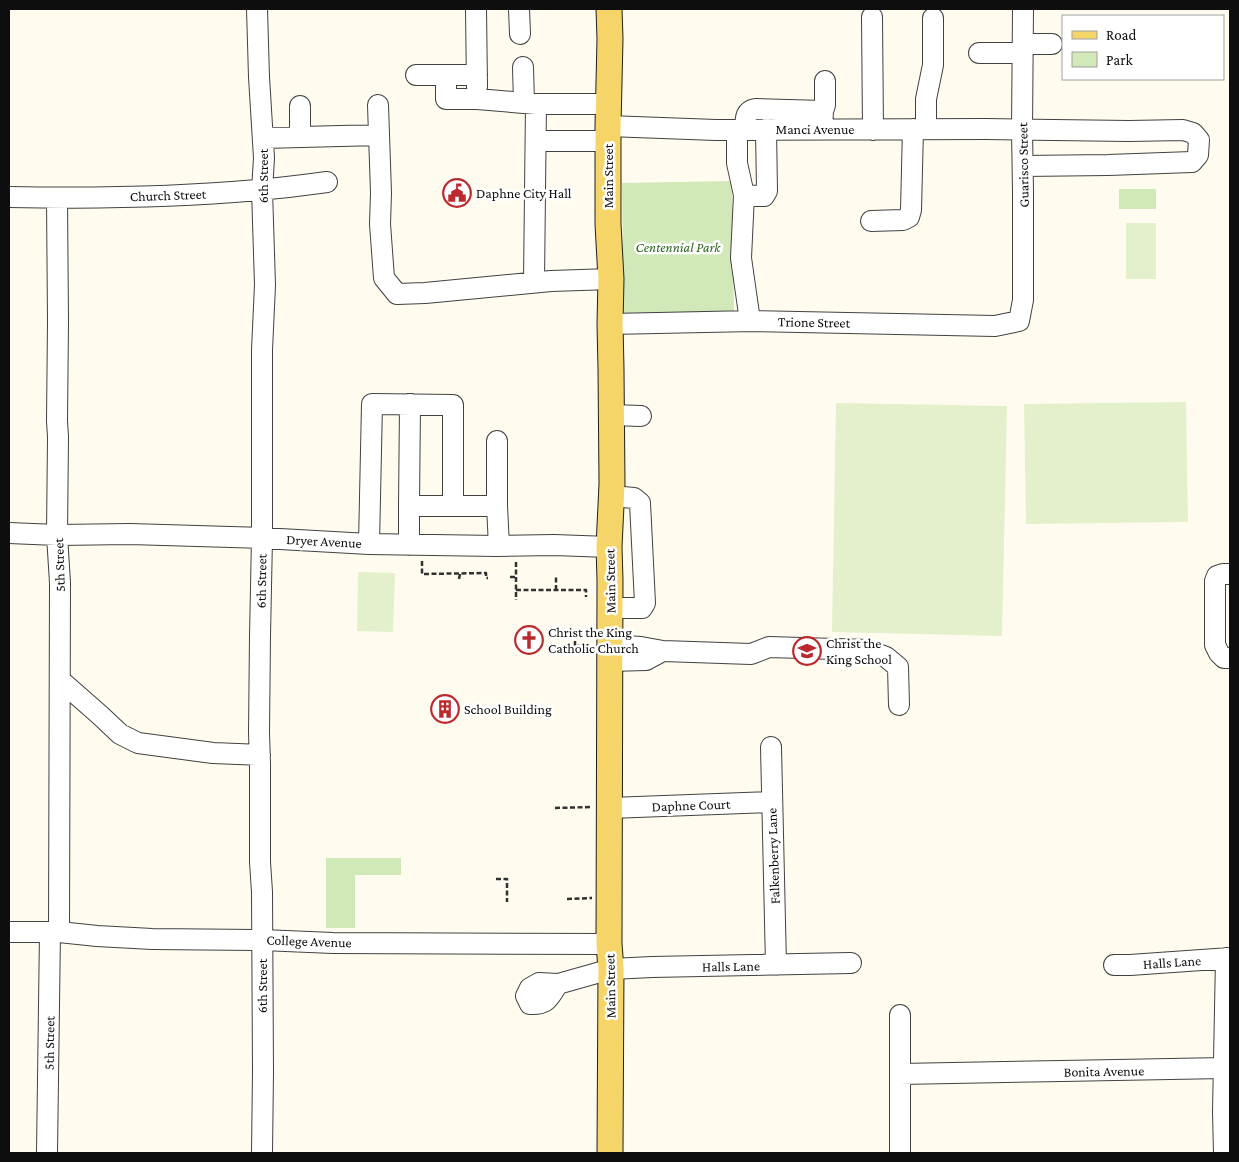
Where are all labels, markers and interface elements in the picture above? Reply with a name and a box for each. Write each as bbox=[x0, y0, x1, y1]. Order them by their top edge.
legend bbox=[1062, 15, 1224, 80]
text: Road bbox=[1106, 27, 1137, 43]
text: Park bbox=[1106, 52, 1133, 68]
street label: Manci Avenue bbox=[776, 121, 854, 137]
street label: Guarisco Street bbox=[1014, 122, 1032, 208]
street label: Main Street bbox=[600, 143, 616, 208]
street label: 6th Street bbox=[255, 148, 271, 203]
public building icon: Daphne City Hall bbox=[442, 178, 472, 208]
place label: Daphne City Hall bbox=[476, 185, 572, 201]
street label: Church Street bbox=[129, 186, 207, 204]
park label: Centennial Park bbox=[636, 239, 721, 255]
street label: Trione Street bbox=[778, 313, 851, 331]
street label: Dryer Avenue bbox=[286, 531, 362, 551]
street label: 5th Street bbox=[50, 537, 68, 592]
street label: Main Street bbox=[601, 548, 619, 613]
street label: 6th Street bbox=[253, 553, 269, 608]
place label: Christ the King Catholic Church bbox=[548, 624, 639, 656]
church icon: Christ the King Catholic Church bbox=[514, 625, 544, 655]
place label: Christ the King School bbox=[826, 635, 892, 667]
school or university icon: Christ the King School bbox=[792, 636, 822, 666]
building icon: School Building bbox=[430, 694, 460, 724]
place label: School Building bbox=[464, 701, 552, 717]
street label: Daphne Court bbox=[651, 796, 731, 814]
street label: Falkenberry Lane bbox=[763, 807, 783, 905]
street label: College Avenue bbox=[266, 932, 352, 950]
street label: Halls Lane bbox=[1142, 952, 1202, 972]
street label: Main Street bbox=[601, 953, 619, 1018]
street label: Halls Lane bbox=[702, 957, 760, 975]
street label: 6th Street bbox=[254, 958, 270, 1013]
street label: 5th Street bbox=[41, 1015, 57, 1070]
street label: Bonita Avenue bbox=[1064, 1062, 1144, 1080]

